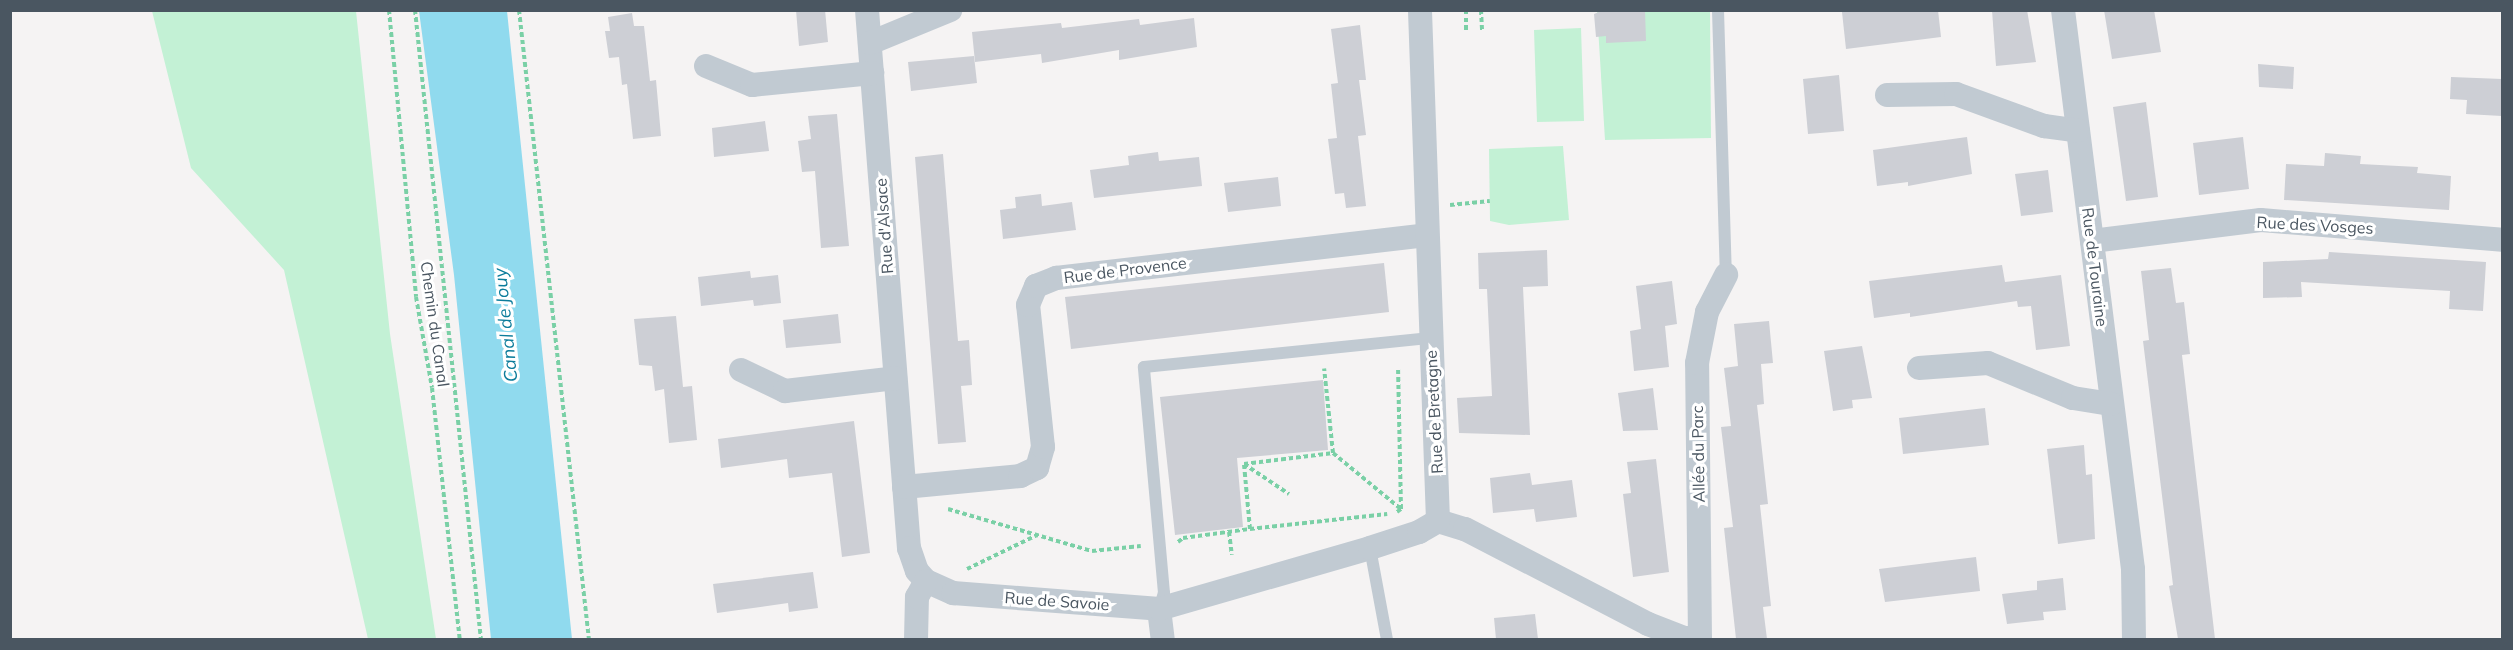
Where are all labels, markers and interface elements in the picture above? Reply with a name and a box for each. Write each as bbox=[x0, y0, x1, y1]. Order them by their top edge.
street label: Rue d'Alsace bbox=[871, 178, 897, 274]
street label: Rue de Touraine bbox=[2078, 206, 2112, 328]
street label: Rue des Vosges bbox=[2256, 212, 2374, 238]
street label: Rue de Provence bbox=[1063, 253, 1187, 287]
street label: Chemin du Canal bbox=[417, 260, 453, 388]
water label: Canal de Jouy bbox=[489, 267, 523, 383]
street label: Rue de Bretagne bbox=[1421, 350, 1447, 474]
street label: Allée du Parc bbox=[1688, 405, 1708, 503]
street label: Rue de Savoie bbox=[1004, 588, 1110, 614]

